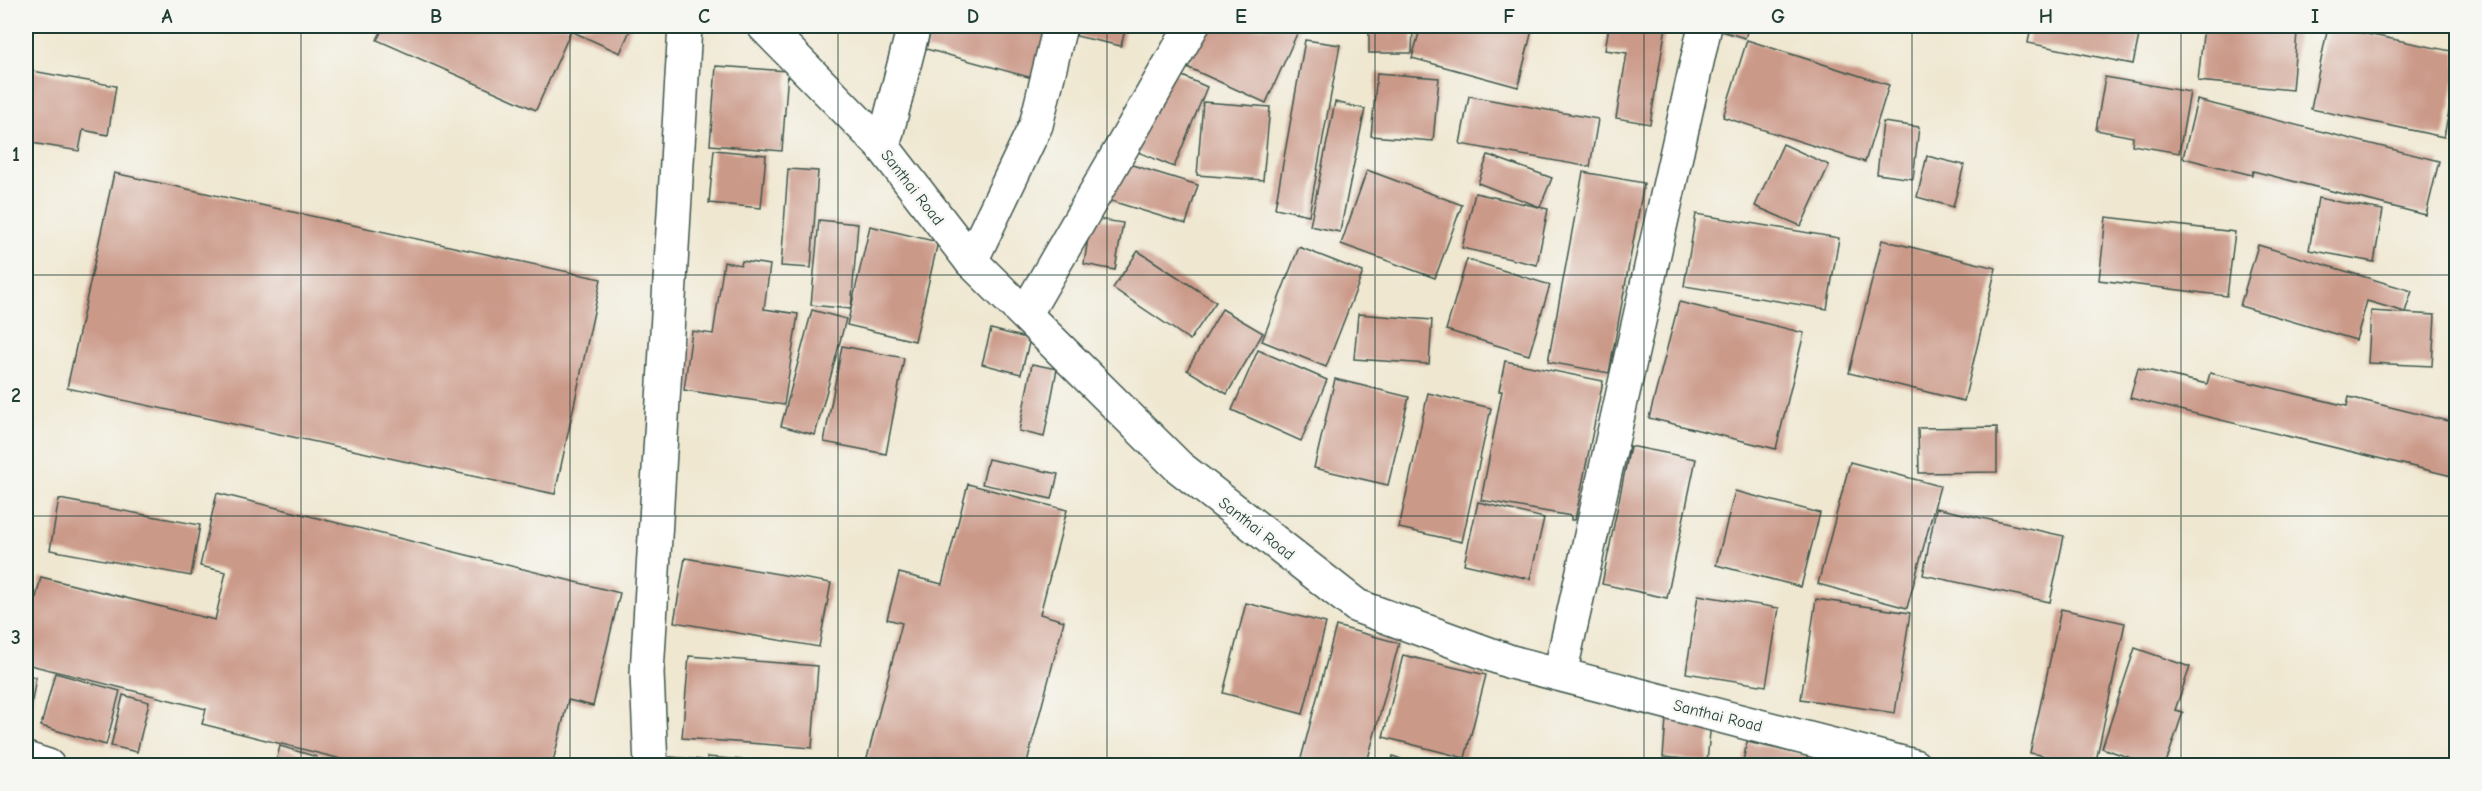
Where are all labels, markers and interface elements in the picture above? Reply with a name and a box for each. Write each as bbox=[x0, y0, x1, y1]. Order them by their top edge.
text: A bbox=[161, 5, 173, 28]
text: B bbox=[430, 5, 442, 28]
text: C bbox=[698, 5, 710, 28]
text: D bbox=[967, 5, 979, 28]
text: E bbox=[1235, 5, 1247, 28]
text: F bbox=[1503, 5, 1515, 28]
text: G bbox=[1771, 5, 1785, 28]
text: H bbox=[2039, 5, 2053, 28]
text: I bbox=[2311, 5, 2319, 28]
text: 1 bbox=[12, 143, 20, 166]
street label: Santhai Road bbox=[877, 146, 947, 229]
text: 2 bbox=[11, 384, 21, 407]
street label: Santhai Road bbox=[1215, 494, 1298, 564]
text: 3 bbox=[11, 626, 21, 649]
street label: Santhai Road bbox=[1671, 696, 1764, 736]

